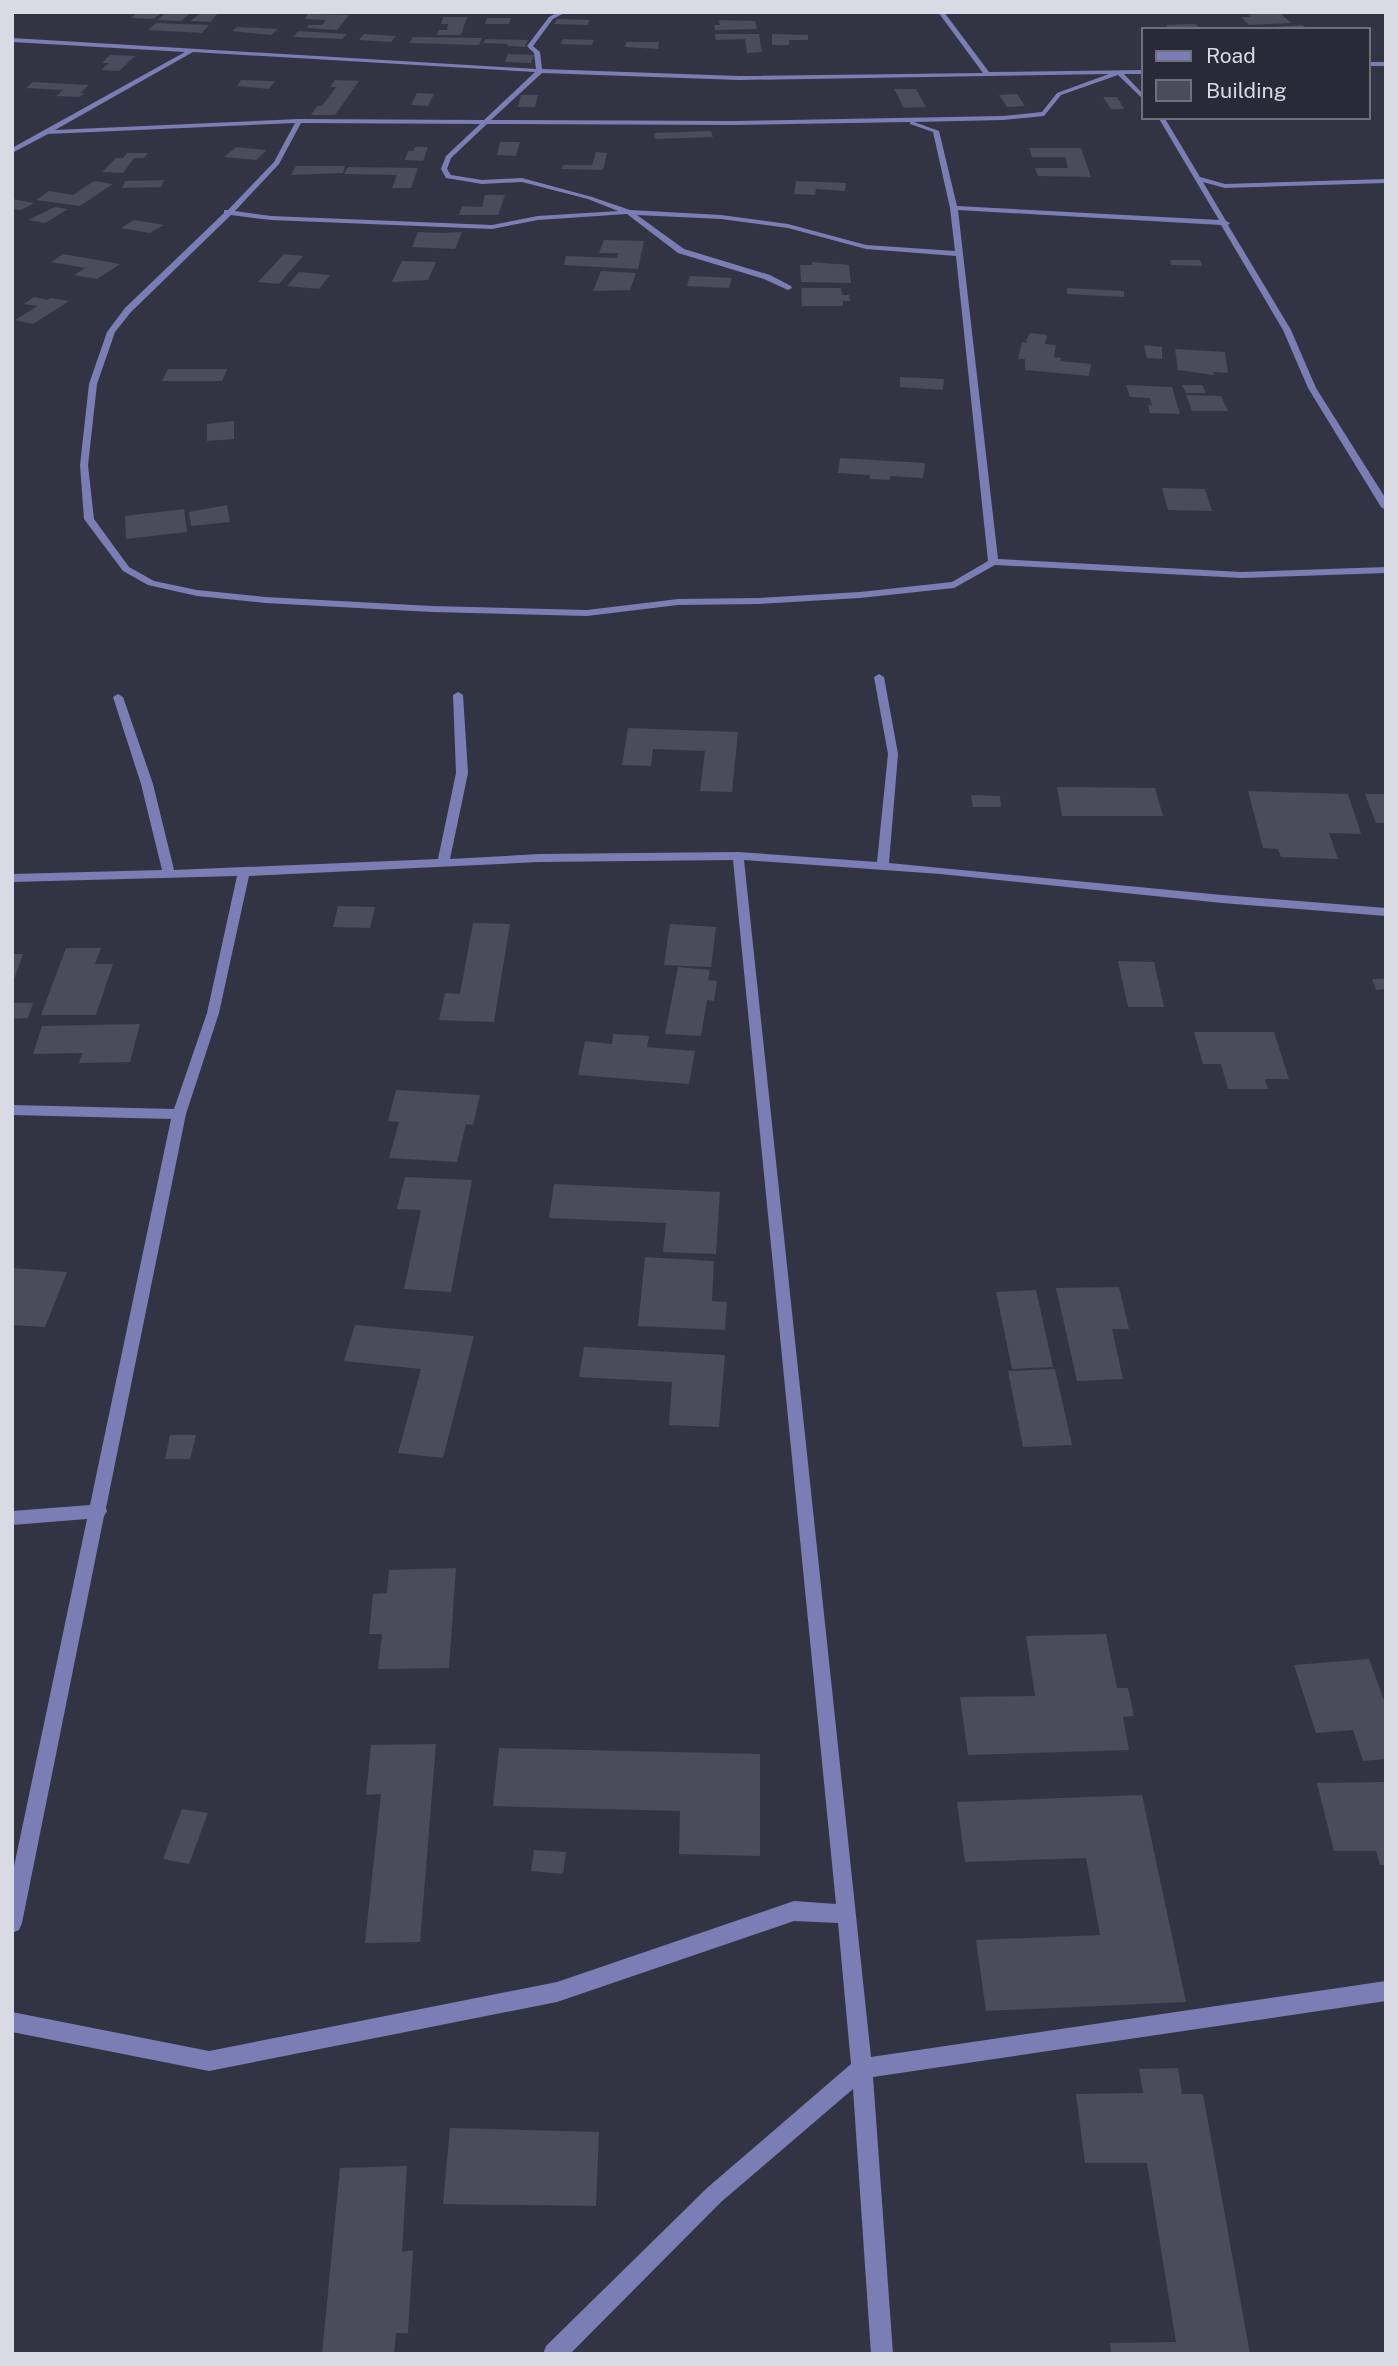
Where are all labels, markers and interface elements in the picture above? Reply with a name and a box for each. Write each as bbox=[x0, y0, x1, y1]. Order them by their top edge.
legend bbox=[1142, 28, 1370, 119]
text: Road bbox=[1206, 43, 1256, 68]
text: Building bbox=[1206, 78, 1287, 103]

